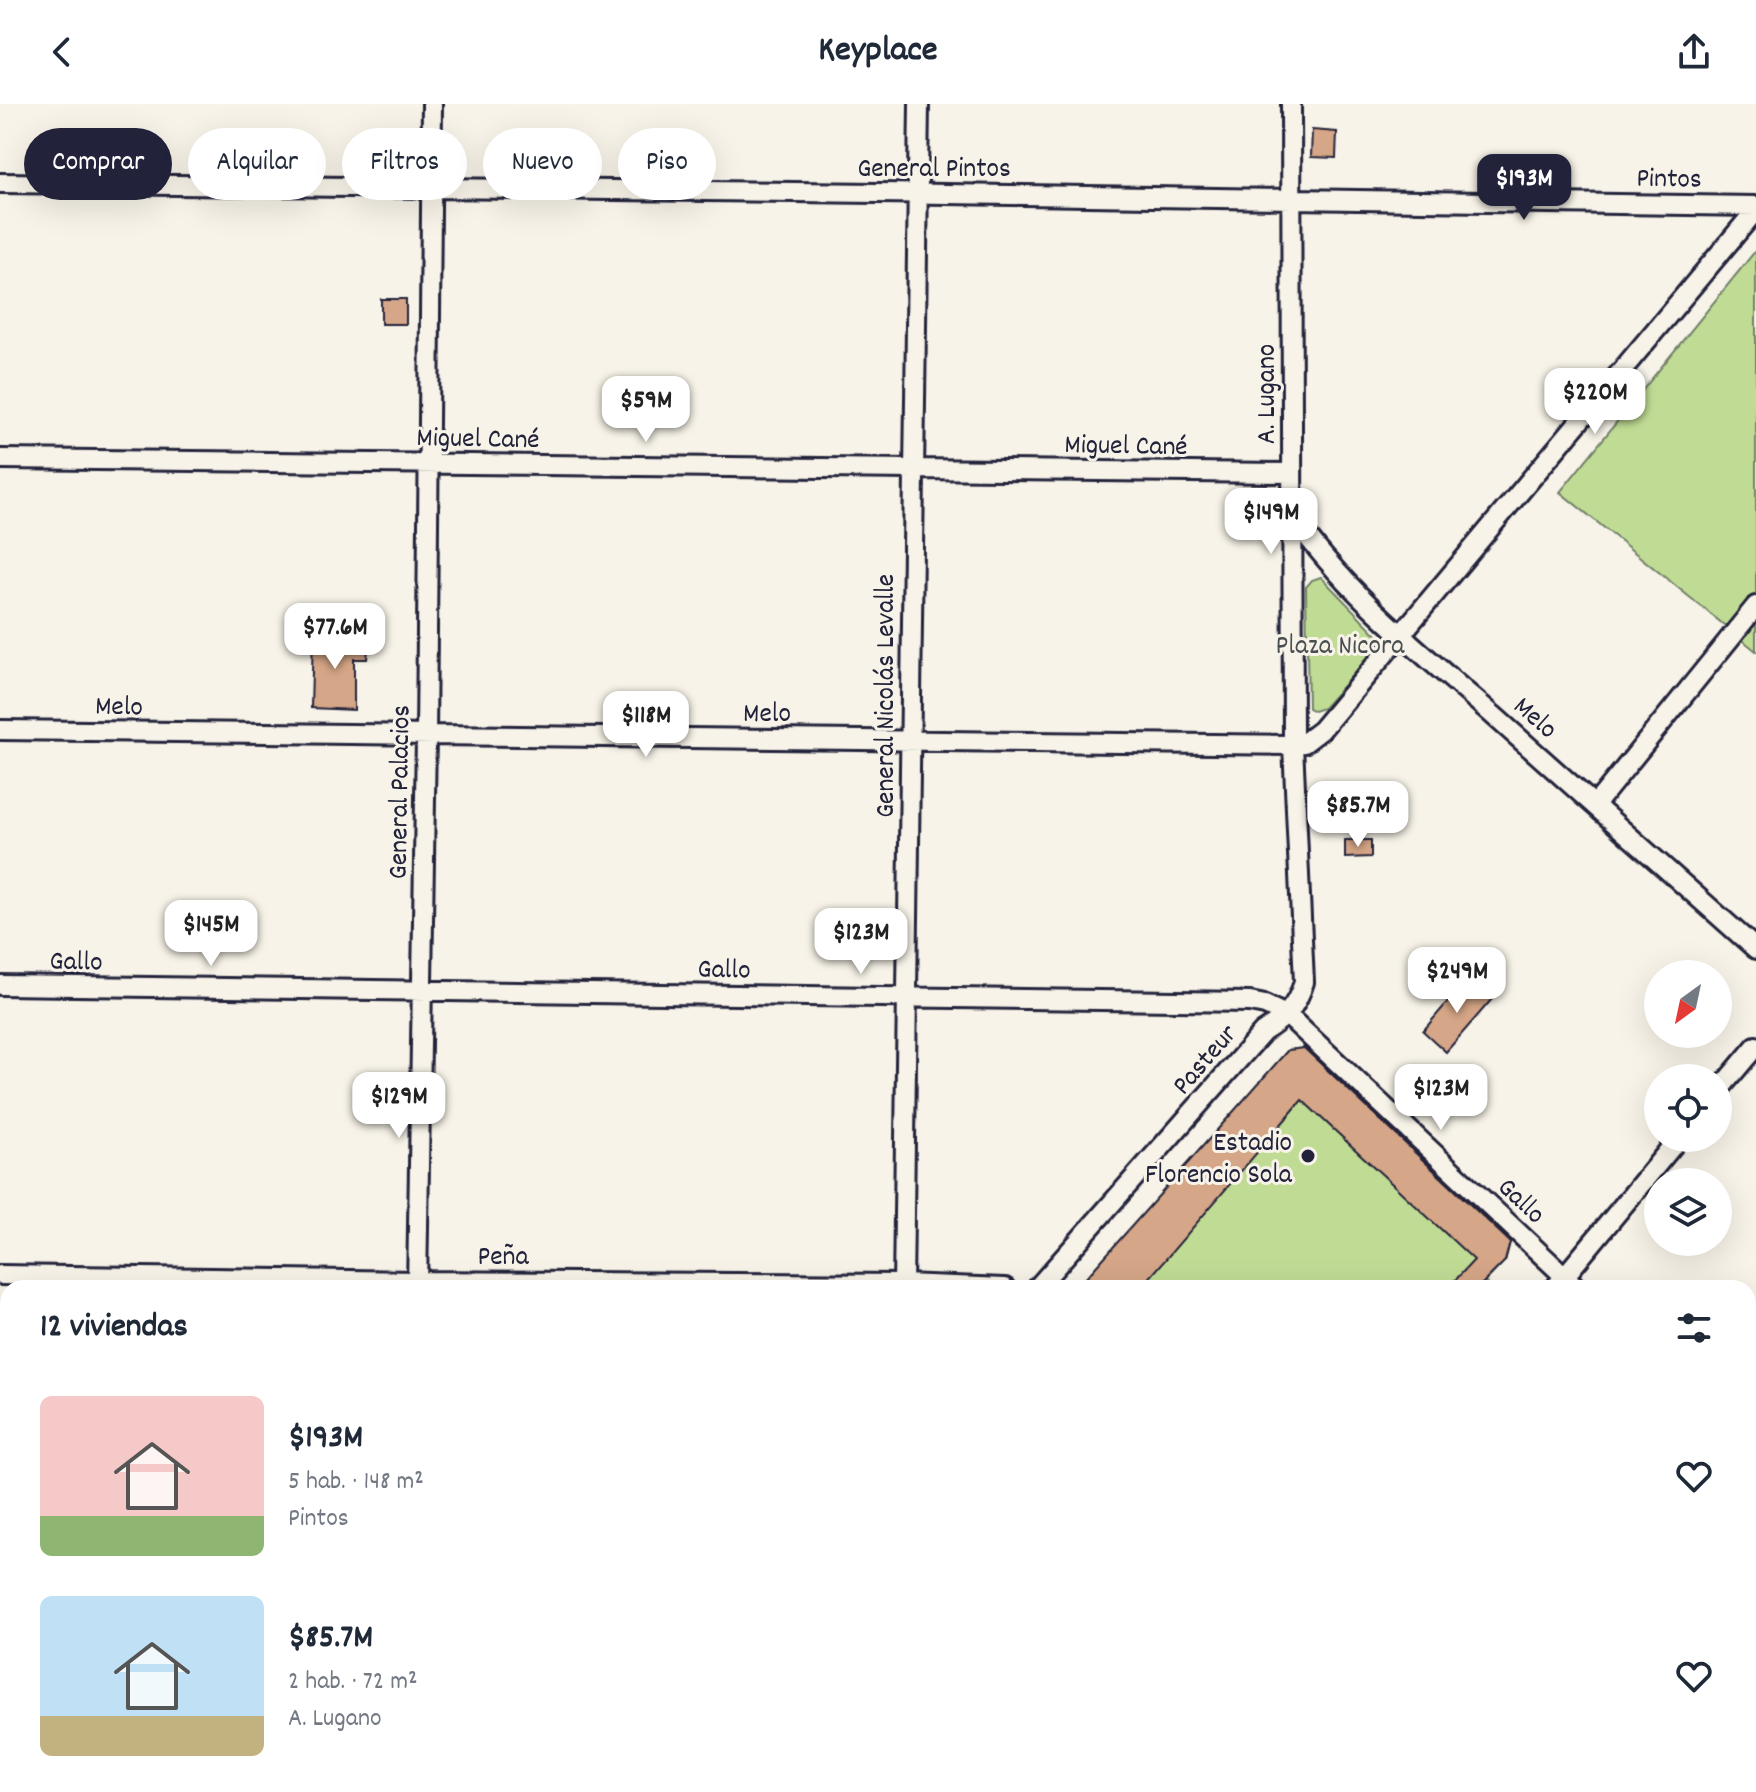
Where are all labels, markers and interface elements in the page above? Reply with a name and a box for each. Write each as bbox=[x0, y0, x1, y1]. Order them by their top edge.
text: Keyplace bbox=[818, 26, 938, 78]
icon: back bbox=[40, 30, 84, 74]
icon: share bbox=[1672, 30, 1716, 74]
chip: Comprar bbox=[24, 128, 172, 200]
chip: Alquilar bbox=[188, 128, 326, 200]
chip: Filtros bbox=[342, 128, 467, 200]
chip: Nuevo bbox=[483, 128, 602, 200]
chip: Piso bbox=[618, 128, 716, 200]
street label: General Pintos bbox=[857, 151, 1011, 191]
pin: $193M bbox=[1468, 154, 1580, 222]
street label: Pintos bbox=[1636, 160, 1702, 202]
text: $193M bbox=[1495, 161, 1553, 198]
street label: A. Lugano bbox=[1249, 344, 1289, 444]
pin: $220M bbox=[1539, 368, 1651, 436]
text: $220M bbox=[1562, 375, 1628, 412]
pin: $59M bbox=[599, 376, 693, 444]
text: $59M bbox=[620, 383, 672, 420]
street label: Miguel Cané bbox=[416, 420, 540, 462]
street label: Miguel Cané bbox=[1064, 427, 1188, 469]
pin: $149M bbox=[1215, 488, 1327, 556]
text: $149M bbox=[1243, 495, 1299, 532]
street label: General Nicolás Levalle bbox=[868, 574, 908, 818]
pin: $77.6M bbox=[270, 603, 400, 671]
text: $77.6M bbox=[302, 610, 368, 647]
park label: Plaza Nicora bbox=[1276, 628, 1405, 668]
street label: Melo bbox=[95, 689, 143, 729]
street label: Melo bbox=[1503, 689, 1565, 751]
pin: $118M bbox=[590, 691, 702, 759]
street label: Melo bbox=[743, 696, 791, 736]
text: $118M bbox=[621, 698, 671, 735]
street label: General Palacios bbox=[380, 704, 424, 880]
pin: $85.7M bbox=[1293, 781, 1423, 849]
text: $85.7M bbox=[1325, 788, 1391, 825]
pin: $145M bbox=[155, 900, 267, 968]
text: $145M bbox=[183, 907, 239, 944]
pin: $123M bbox=[805, 908, 917, 976]
text: $123M bbox=[832, 915, 890, 952]
street label: Gallo bbox=[49, 944, 103, 984]
pin: $249M bbox=[1401, 947, 1513, 1015]
street label: Gallo bbox=[697, 952, 751, 992]
text: $249M bbox=[1426, 954, 1488, 991]
north arrow bbox=[1644, 960, 1732, 1048]
map controls bbox=[1644, 960, 1732, 1256]
street label: Pasteur bbox=[1165, 1016, 1249, 1106]
pin: $123M bbox=[1385, 1064, 1497, 1132]
button: locate bbox=[1644, 1064, 1732, 1152]
text: $123M bbox=[1412, 1071, 1470, 1108]
pin: $129M bbox=[343, 1072, 455, 1140]
text: $129M bbox=[370, 1079, 428, 1116]
place label: Estadio Florencio Sola bbox=[1145, 1125, 1293, 1197]
marker: Estadio Florencio Sola bbox=[1299, 1147, 1317, 1165]
button: layers bbox=[1644, 1168, 1732, 1256]
street label: Gallo bbox=[1487, 1170, 1553, 1235]
street label: Peña bbox=[477, 1239, 529, 1279]
text: 12 viviendas bbox=[40, 1304, 188, 1353]
icon: filters bbox=[1672, 1306, 1716, 1350]
text: $193M bbox=[288, 1415, 363, 1464]
icon: home bbox=[104, 1428, 200, 1524]
icon: heart bbox=[1672, 1454, 1716, 1498]
text: 5 hab. · 148 m² bbox=[288, 1464, 424, 1501]
text: Pintos bbox=[288, 1501, 349, 1538]
text: $85.7M bbox=[288, 1615, 373, 1664]
icon: home bbox=[104, 1628, 200, 1724]
icon: heart bbox=[1672, 1654, 1716, 1698]
text: 2 hab. · 72 m² bbox=[288, 1664, 417, 1701]
text: A. Lugano bbox=[288, 1701, 381, 1738]

